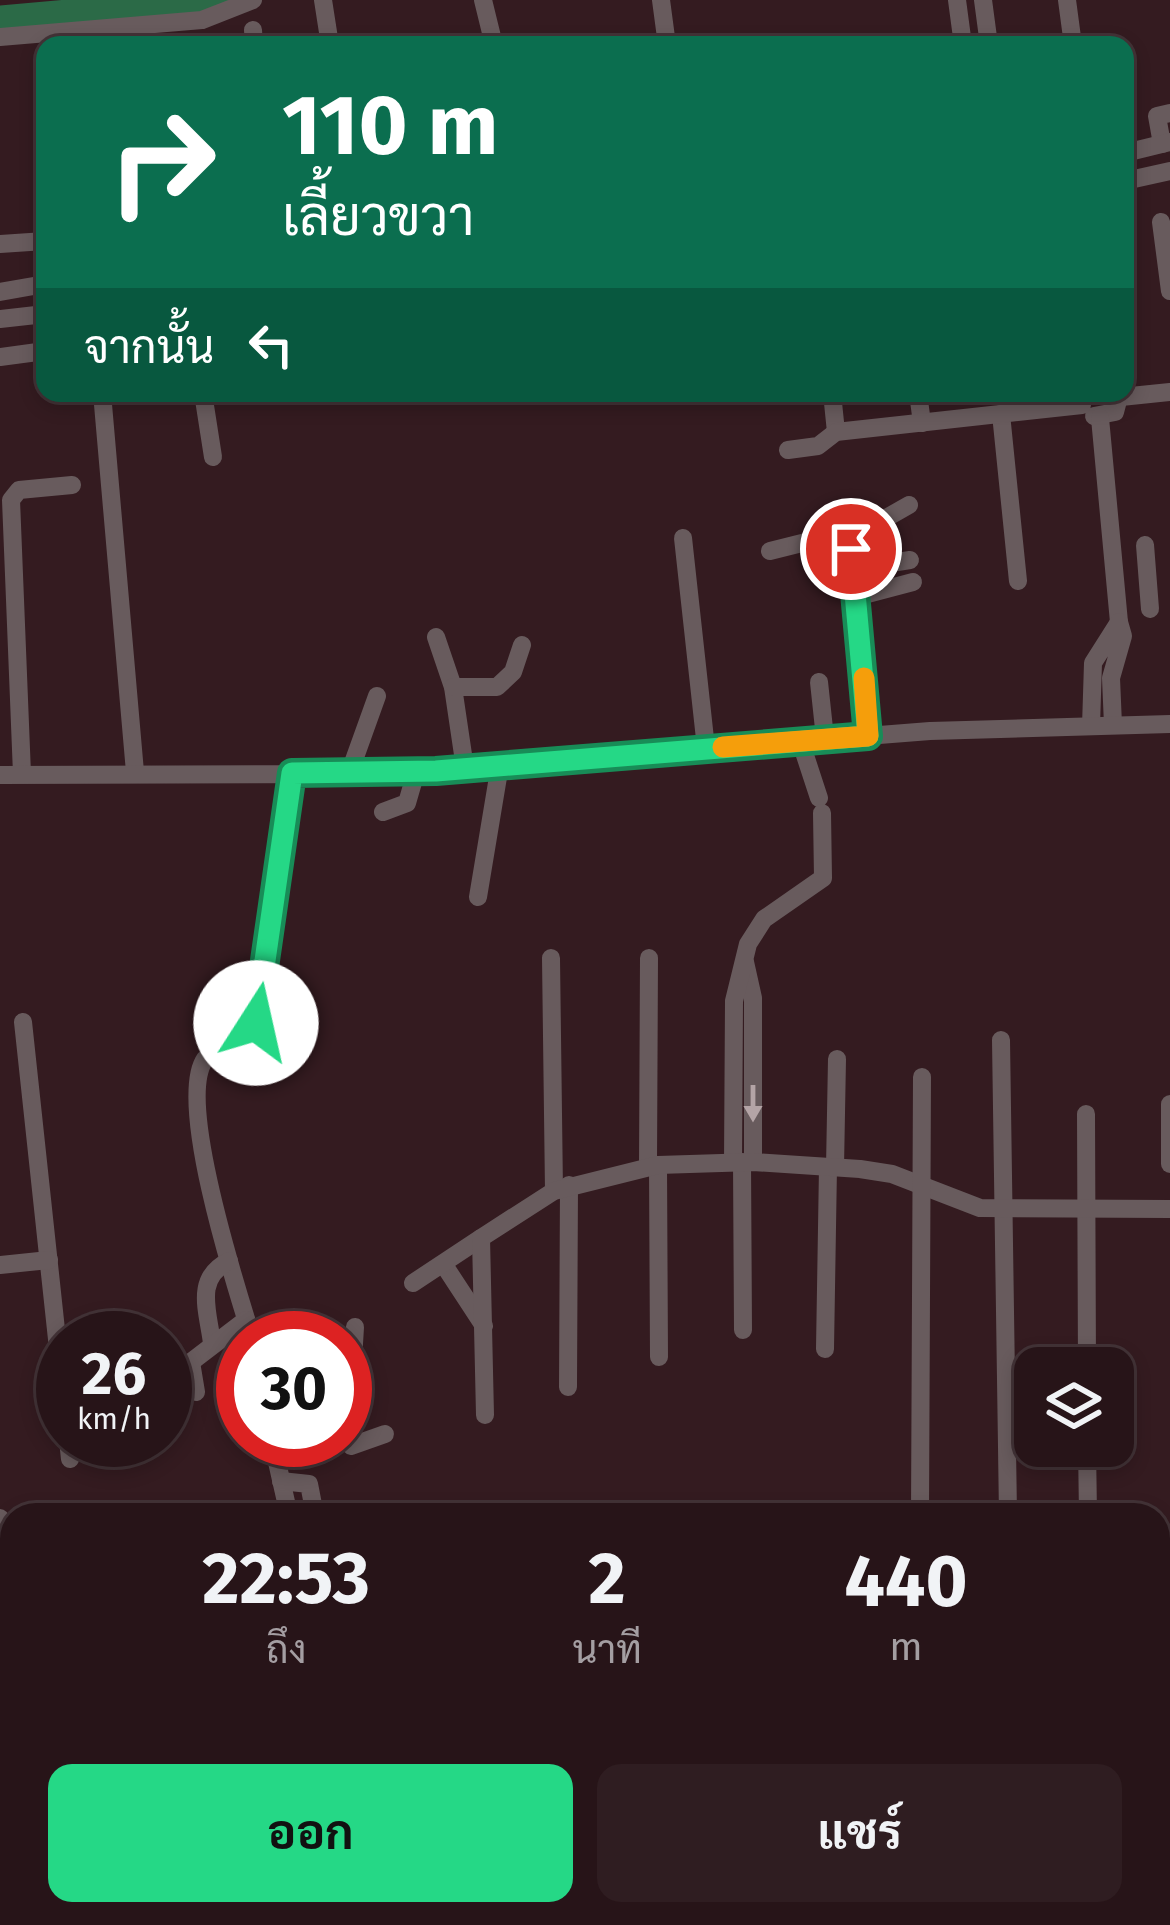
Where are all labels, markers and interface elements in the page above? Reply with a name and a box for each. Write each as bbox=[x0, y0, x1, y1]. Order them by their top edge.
text: 110 m bbox=[282, 75, 498, 176]
icon: right bbox=[84, 84, 240, 240]
text: เลี้ยวขวา bbox=[282, 185, 475, 249]
icon: left bbox=[238, 312, 304, 378]
text: จากนั้น bbox=[84, 321, 214, 375]
pin bbox=[800, 498, 902, 600]
icon: arrive bbox=[818, 516, 884, 582]
position arrow bbox=[193, 960, 319, 1086]
one-way arrow bbox=[743, 1085, 763, 1123]
speed limit sign: 30 bbox=[216, 1311, 372, 1467]
text: 26 bbox=[82, 1338, 146, 1410]
map controls bbox=[1014, 1347, 1134, 1467]
button: layers bbox=[1014, 1347, 1134, 1467]
text: km/h bbox=[77, 1401, 151, 1437]
text: 22:53 bbox=[202, 1536, 370, 1622]
text: 2 bbox=[588, 1536, 626, 1622]
text: 440 bbox=[844, 1539, 968, 1625]
text: m bbox=[889, 1624, 923, 1670]
text: ถึง bbox=[266, 1627, 306, 1673]
text: นาที bbox=[572, 1627, 642, 1673]
button: ออก bbox=[48, 1764, 573, 1902]
button: แชร์ bbox=[597, 1764, 1122, 1902]

